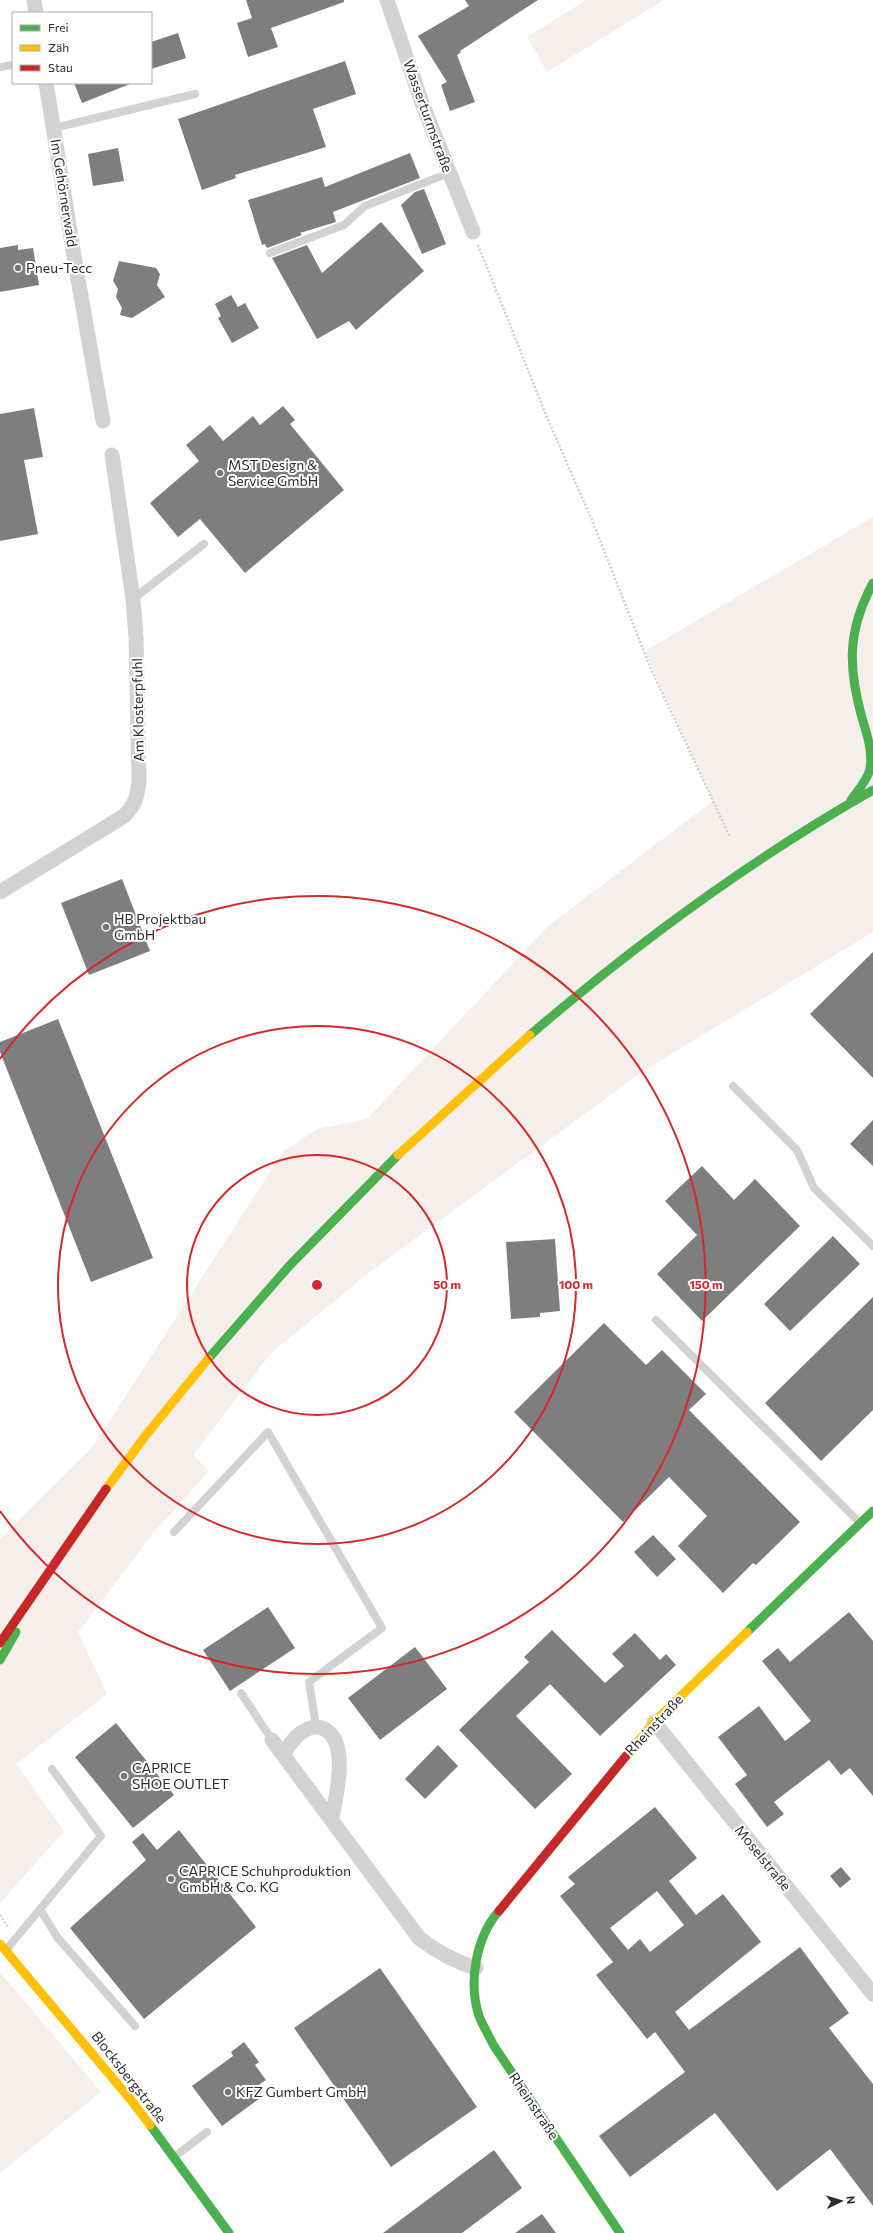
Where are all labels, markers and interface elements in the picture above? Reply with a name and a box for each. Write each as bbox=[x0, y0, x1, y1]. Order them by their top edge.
legend bbox=[12, 12, 152, 84]
text: Frei bbox=[48, 20, 69, 34]
text: Zäh bbox=[48, 40, 69, 54]
street label: Wasserturmstraße bbox=[400, 57, 457, 174]
text: Stau bbox=[48, 60, 73, 74]
street label: Im Gehörnerwald bbox=[48, 138, 81, 248]
place label: Pneu-Tecc bbox=[26, 259, 92, 276]
marker: Pneu-Tecc bbox=[13, 263, 23, 273]
place label: MST Design & Service GmbH bbox=[228, 456, 318, 489]
marker: MST Design & Service GmbH bbox=[215, 468, 225, 478]
street label: Am Klosterpfuhl bbox=[128, 658, 147, 762]
place label: HB Projektbau GmbH bbox=[114, 910, 206, 943]
marker: HB Projektbau GmbH bbox=[101, 922, 111, 932]
text: 50 m bbox=[433, 1277, 461, 1291]
text: 100 m bbox=[559, 1277, 593, 1291]
text: 150 m bbox=[689, 1277, 723, 1291]
centre of rings bbox=[310, 1278, 324, 1292]
street label: Rheinstraße bbox=[621, 1691, 686, 1759]
place label: CAPRICE SHOE OUTLET bbox=[132, 1759, 229, 1792]
marker: CAPRICE SHOE OUTLET bbox=[119, 1771, 129, 1781]
street label: Moselstraße bbox=[732, 1821, 795, 1894]
place label: CAPRICE Schuhproduktion GmbH & Co. KG bbox=[179, 1862, 351, 1895]
marker: CAPRICE Schuhproduktion GmbH & Co. KG bbox=[166, 1874, 176, 1884]
street label: Blocksbergstraße bbox=[88, 2028, 170, 2126]
street label: Rheinstraße bbox=[506, 2069, 563, 2142]
place label: KFZ Gumbert GmbH bbox=[236, 2083, 367, 2100]
marker: KFZ Gumbert GmbH bbox=[223, 2087, 233, 2097]
north arrow bbox=[821, 2181, 861, 2221]
text: N bbox=[845, 2195, 858, 2205]

